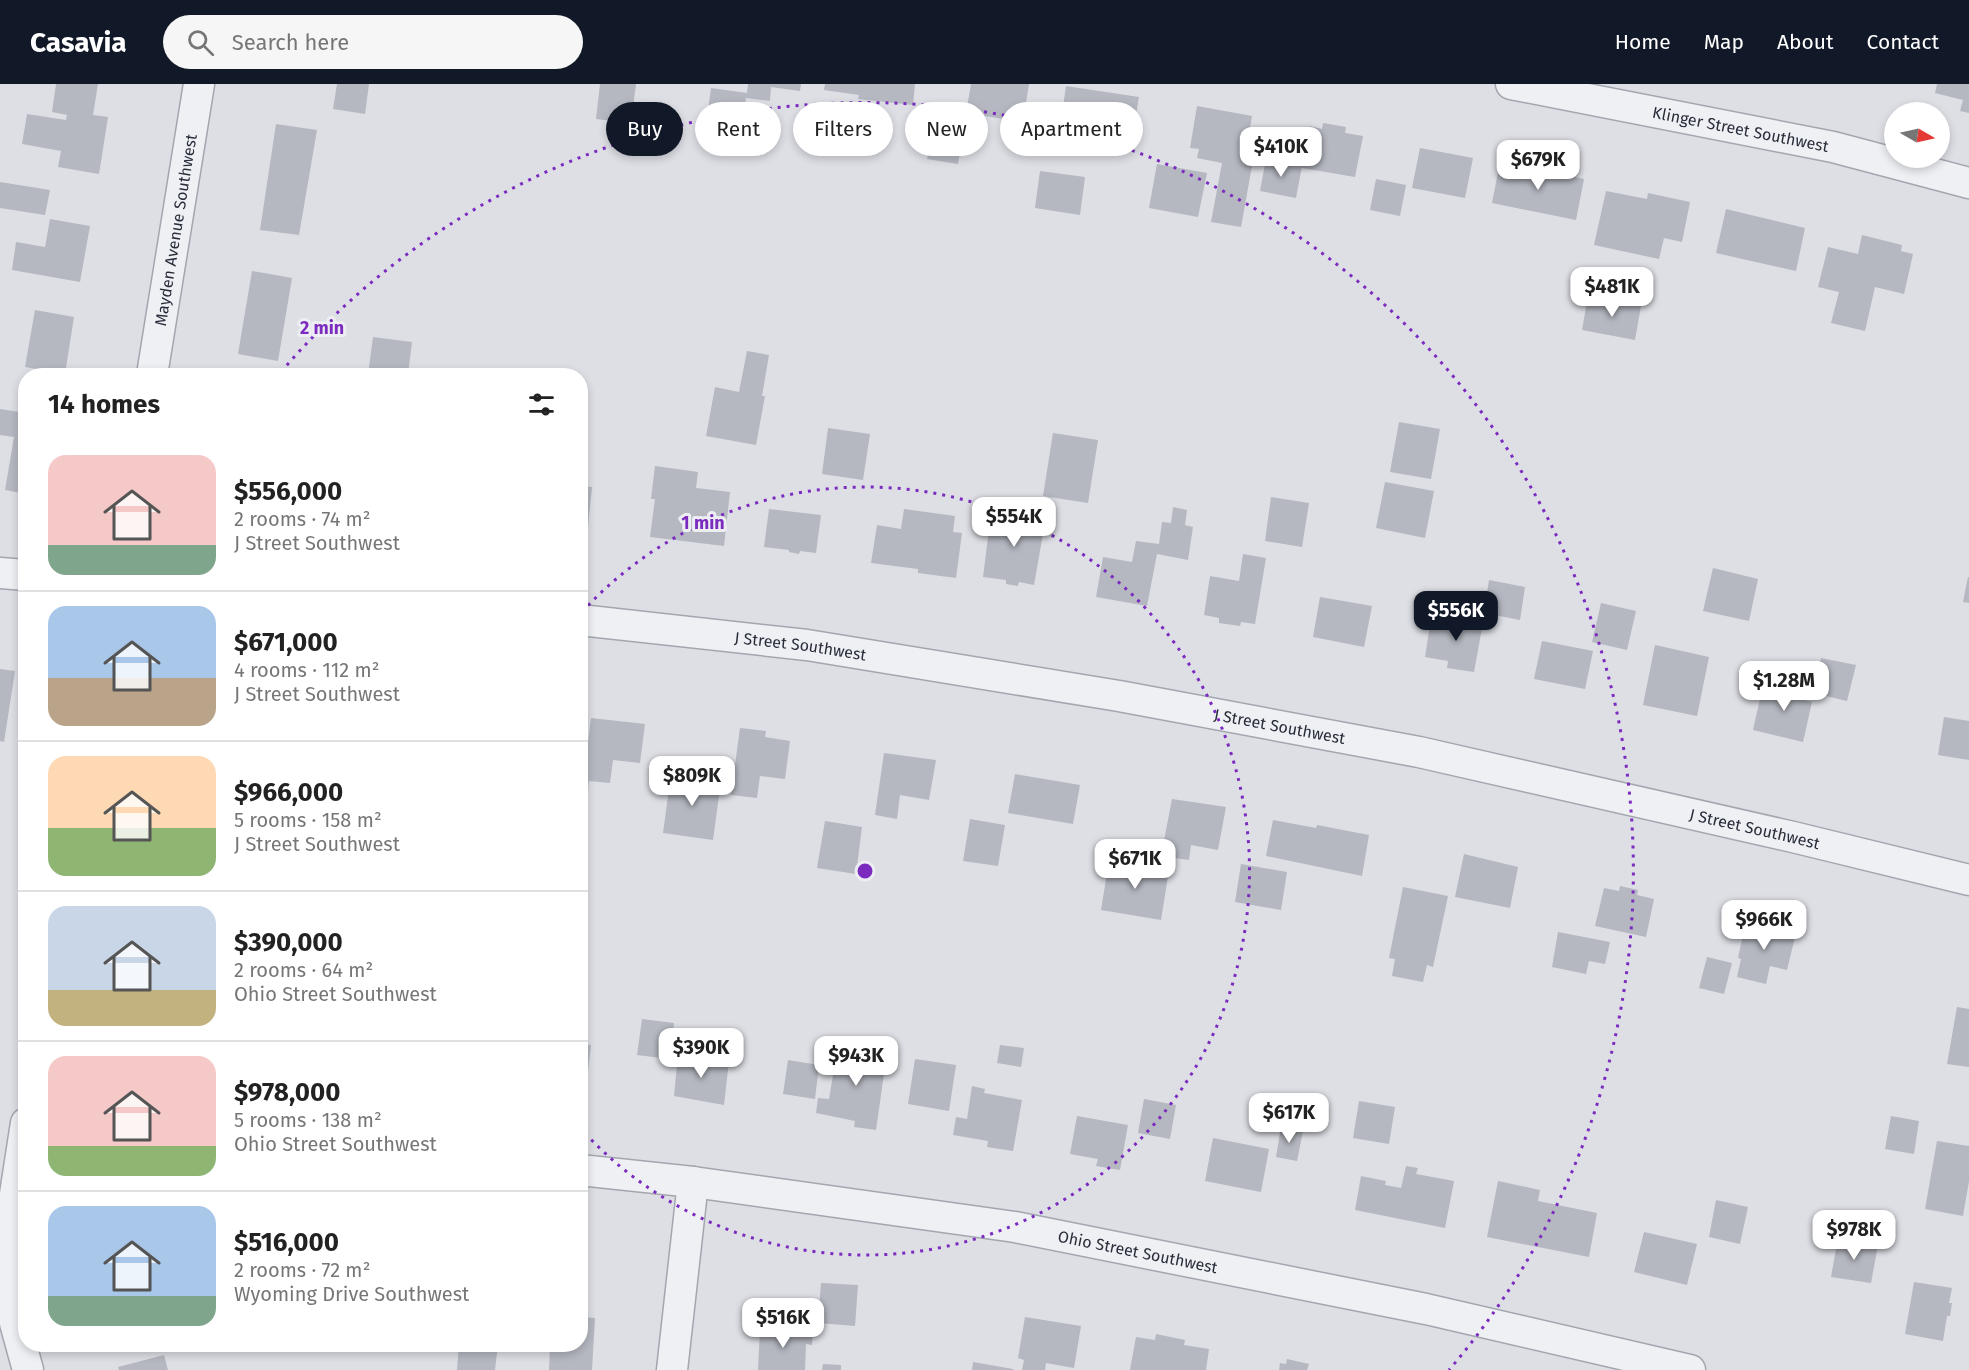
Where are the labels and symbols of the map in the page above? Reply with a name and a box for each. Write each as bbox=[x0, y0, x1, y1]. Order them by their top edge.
street label: Klinger Street Southwest bbox=[1651, 102, 1831, 155]
north arrow bbox=[1884, 102, 1950, 168]
pin: $410K bbox=[1239, 127, 1323, 178]
street label: Mayden Avenue Southwest bbox=[151, 132, 200, 327]
pin: $679K bbox=[1496, 140, 1580, 191]
pin: $481K bbox=[1570, 267, 1654, 318]
text: 2 min bbox=[300, 317, 344, 339]
pin: $554K bbox=[972, 497, 1056, 548]
text: 1 min bbox=[681, 512, 725, 534]
pin: $556K bbox=[1414, 591, 1498, 642]
street label: J Street Southwest bbox=[734, 628, 868, 664]
pin: $1.28M bbox=[1735, 661, 1833, 712]
street label: J Street Southwest bbox=[1213, 704, 1347, 748]
pin: $809K bbox=[650, 756, 734, 807]
street label: J Street Southwest bbox=[1688, 804, 1822, 853]
pin: $671K bbox=[1093, 839, 1177, 890]
centre of rings bbox=[855, 861, 875, 881]
pin: $966K bbox=[1722, 900, 1806, 951]
pin: $390K bbox=[659, 1028, 743, 1079]
pin: $943K bbox=[814, 1036, 898, 1087]
pin: $617K bbox=[1247, 1093, 1331, 1144]
pin: $978K bbox=[1812, 1210, 1896, 1261]
street label: Ohio Street Southwest bbox=[1056, 1226, 1220, 1277]
pin: $516K bbox=[741, 1298, 825, 1349]

